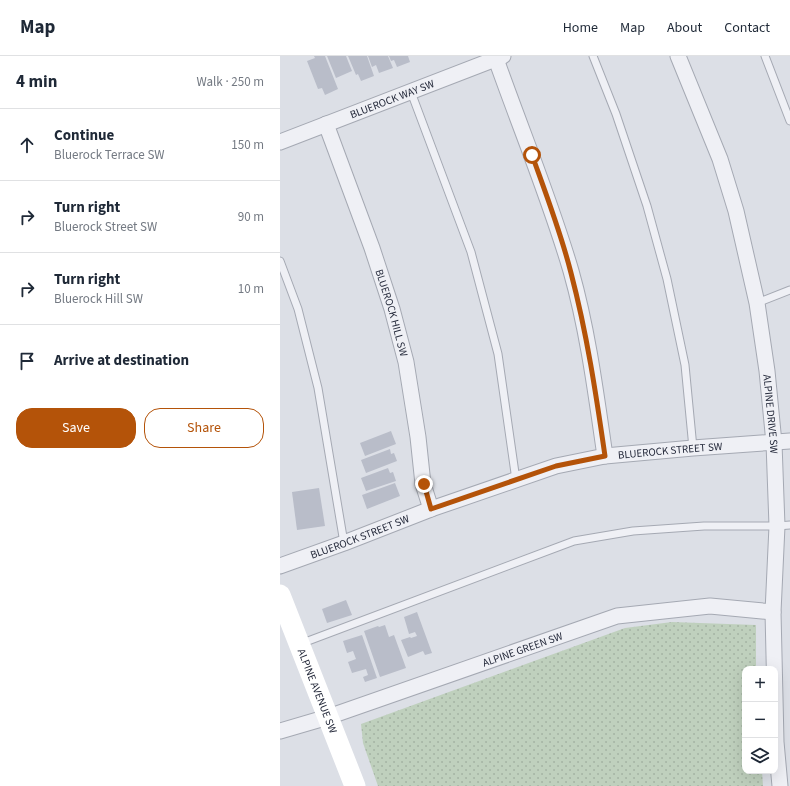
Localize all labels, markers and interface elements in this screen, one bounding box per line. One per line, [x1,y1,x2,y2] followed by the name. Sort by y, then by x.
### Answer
[20,14,55,41] text: Map
[563,18,598,38] text: Home
[620,18,645,38] text: Map
[667,18,702,38] text: About
[724,18,770,38] text: Contact
[16,70,57,94] text: 4 min
[196,73,264,91] text: Walk · 250 m
[348,76,437,122] street label: BLUEROCK WAY SW
[54,125,114,146] text: Continue
[16,134,38,156] icon: ahead
[231,136,264,154] text: 150 m
[54,146,165,164] text: Bluerock Terrace SW
[523,146,541,164] route start
[54,197,120,218] text: Turn right
[16,206,38,228] icon: right
[238,208,264,226] text: 90 m
[54,218,157,236] text: Bluerock Street SW
[371,267,411,359] street label: BLUEROCK HILL SW
[54,269,120,290] text: Turn right
[16,278,38,300] icon: right
[238,280,264,298] text: 10 m
[54,290,143,308] text: Bluerock Hill SW
[16,350,38,372] icon: arrive
[54,350,189,371] text: Arrive at destination
[759,374,781,454] street label: ALPINE DRIVE SW
[16,408,136,448] button: Save
[144,408,264,448] button: Share
[617,439,723,463] street label: BLUEROCK STREET SW
[415,475,433,493] route end
[308,511,412,563] street label: BLUEROCK STREET SW
[480,628,565,670] street label: ALPINE GREEN SW
[294,647,341,736] street label: ALPINE AVENUE SW
[742,666,778,774] map controls
[742,666,778,702] button: +
[742,702,778,738] button: −
[742,738,778,774] button: layers

